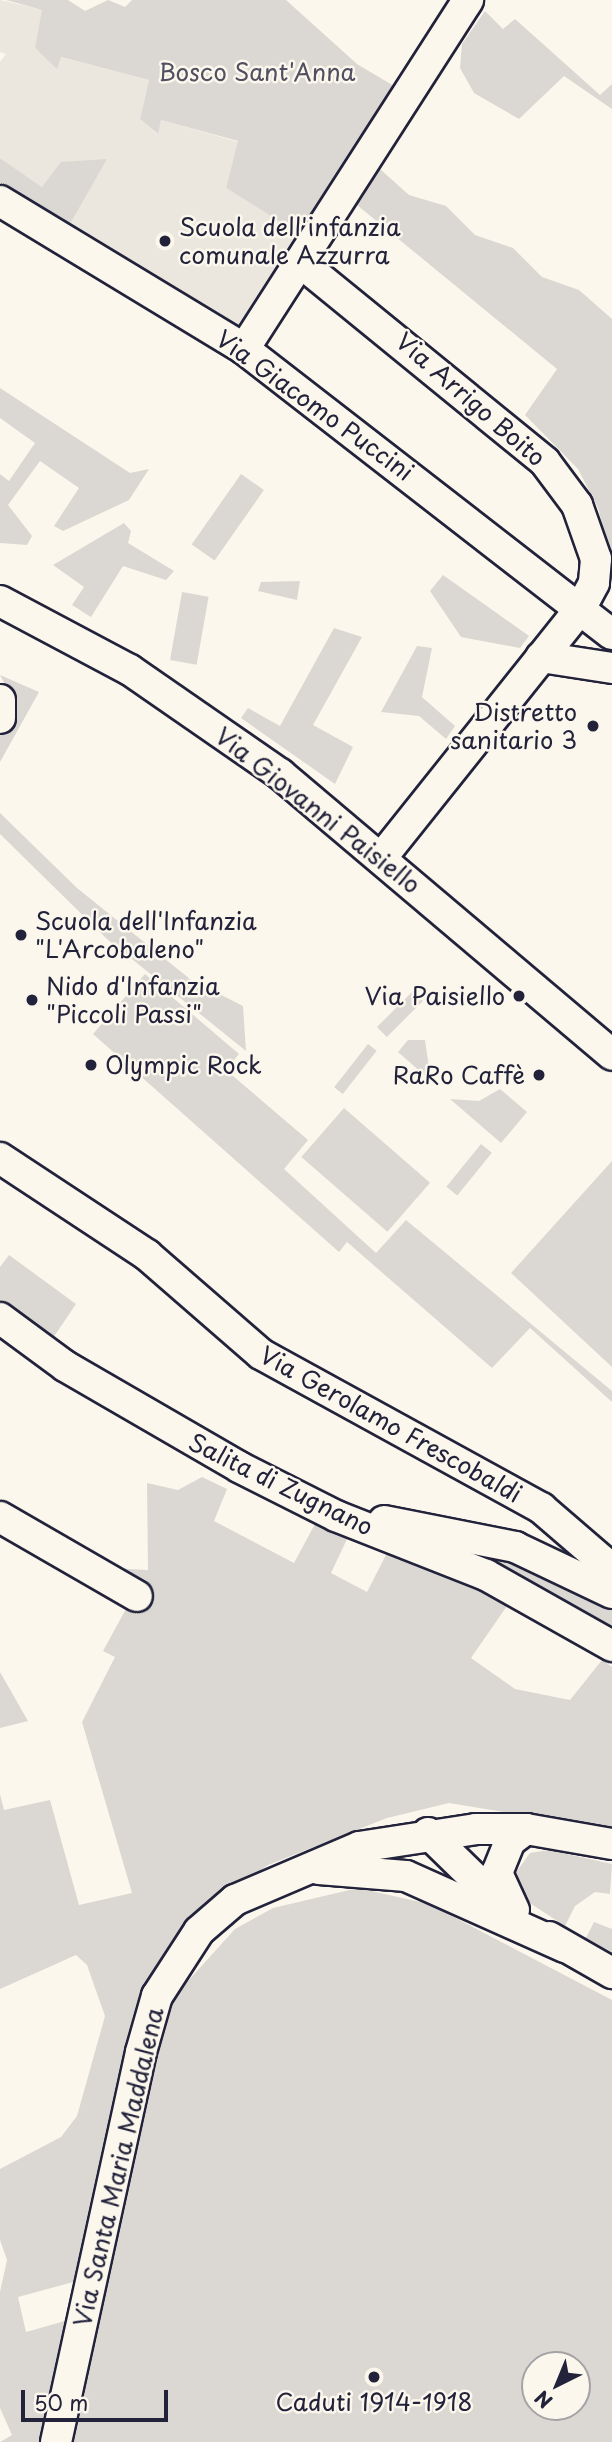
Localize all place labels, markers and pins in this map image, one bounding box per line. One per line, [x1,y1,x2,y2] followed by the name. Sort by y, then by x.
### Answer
[179,213,403,269] place label: Scuola dell'infanzia comunale Azzurra
[157,233,173,249] marker: Scuola dell'infanzia comunale Azzurra
[450,698,577,754] place label: Distretto sanitario 3
[583,716,603,736] marker: Distretto sanitario 3
[35,907,259,963] place label: Scuola dell'Infanzia "L'Arcobaleno"
[13,927,29,943] marker: Scuola dell'Infanzia "L'Arcobaleno"
[46,972,220,1028] place label: Nido d'Infanzia "Piccoli Passi"
[365,982,505,1010] place label: Via Paisiello
[511,988,527,1004] marker: Via Paisiello
[24,992,40,1008] marker: Nido d'Infanzia "Piccoli Passi"
[105,1051,262,1079] place label: Olympic Rock
[83,1057,99,1073] marker: Olympic Rock
[393,1061,525,1089] place label: RaRo Caffè
[531,1067,547,1083] marker: RaRo Caffè
[366,2369,382,2385] marker: Caduti 1914-1918
[276,2388,472,2416] place label: Caduti 1914-1918

